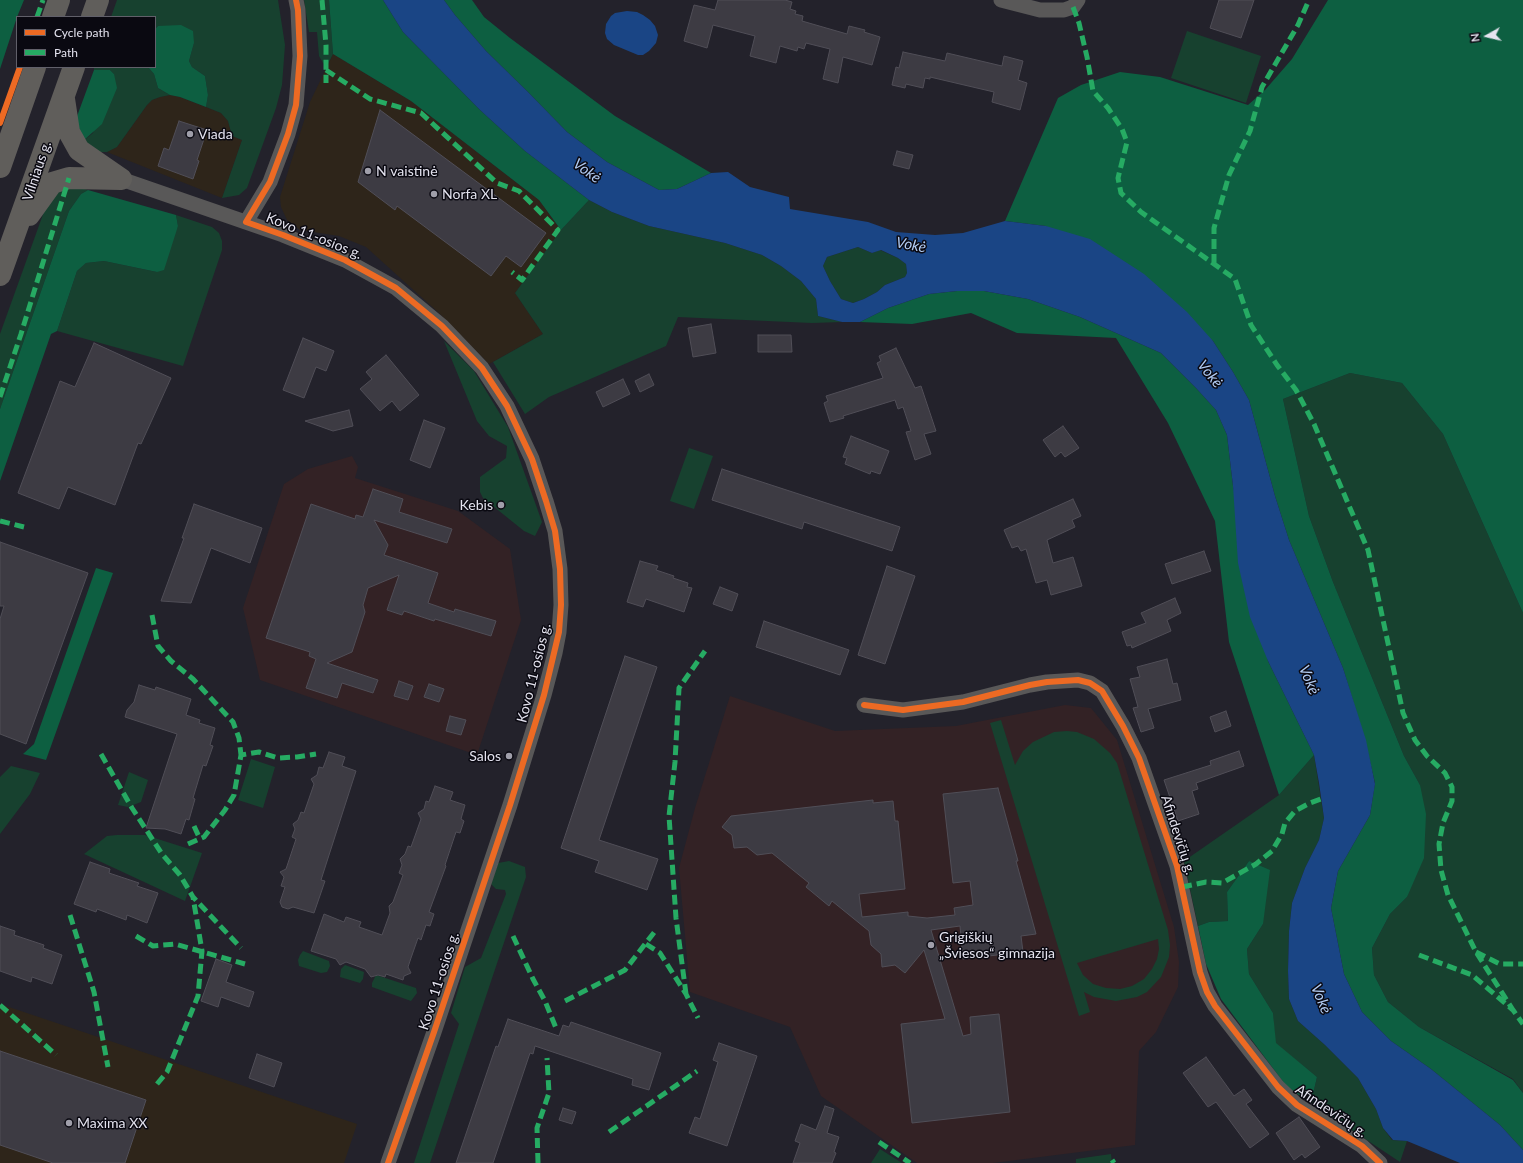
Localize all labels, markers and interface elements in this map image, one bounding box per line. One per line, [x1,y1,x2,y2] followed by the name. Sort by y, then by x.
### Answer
[16,16,156,68] legend
[1467,16,1507,56] north arrow
[54,25,109,40] text: Cycle path
[1468,33,1482,43] text: N
[54,45,78,60] text: Path
[198,126,233,142] place label: Viada
[185,129,195,139] marker: Viada
[19,139,55,203] street label: Vilniaus g.
[570,155,604,187] water label: Vokė
[376,163,438,179] place label: N vaistinė
[363,166,373,176] marker: N vaistinė
[442,186,497,202] place label: Norfa XL
[429,189,439,199] marker: Norfa XL
[264,209,364,263] street label: Kovo 11-osios g.
[895,234,927,256] water label: Vokė
[1194,357,1226,391] water label: Vokė
[460,497,493,513] place label: Kebis
[496,500,506,510] marker: Kebis
[514,621,554,725] street label: Kovo 11-osios g.
[1295,663,1323,697] water label: Vokė
[469,748,501,764] place label: Salos
[504,751,514,761] marker: Salos
[1157,793,1199,877] street label: Afindevičių g.
[939,929,1055,962] place label: Grigiškių „Šviesos“ gimnazija
[415,930,463,1032] street label: Kovo 11-osios g.
[926,940,936,950] marker: Grigiškių „Šviesos“ gimnazija
[1307,982,1335,1016] water label: Vokė
[1292,1081,1370,1141] street label: Afindevičių g.
[77,1115,147,1131] place label: Maxima XX
[64,1118,74,1128] marker: Maxima XX

